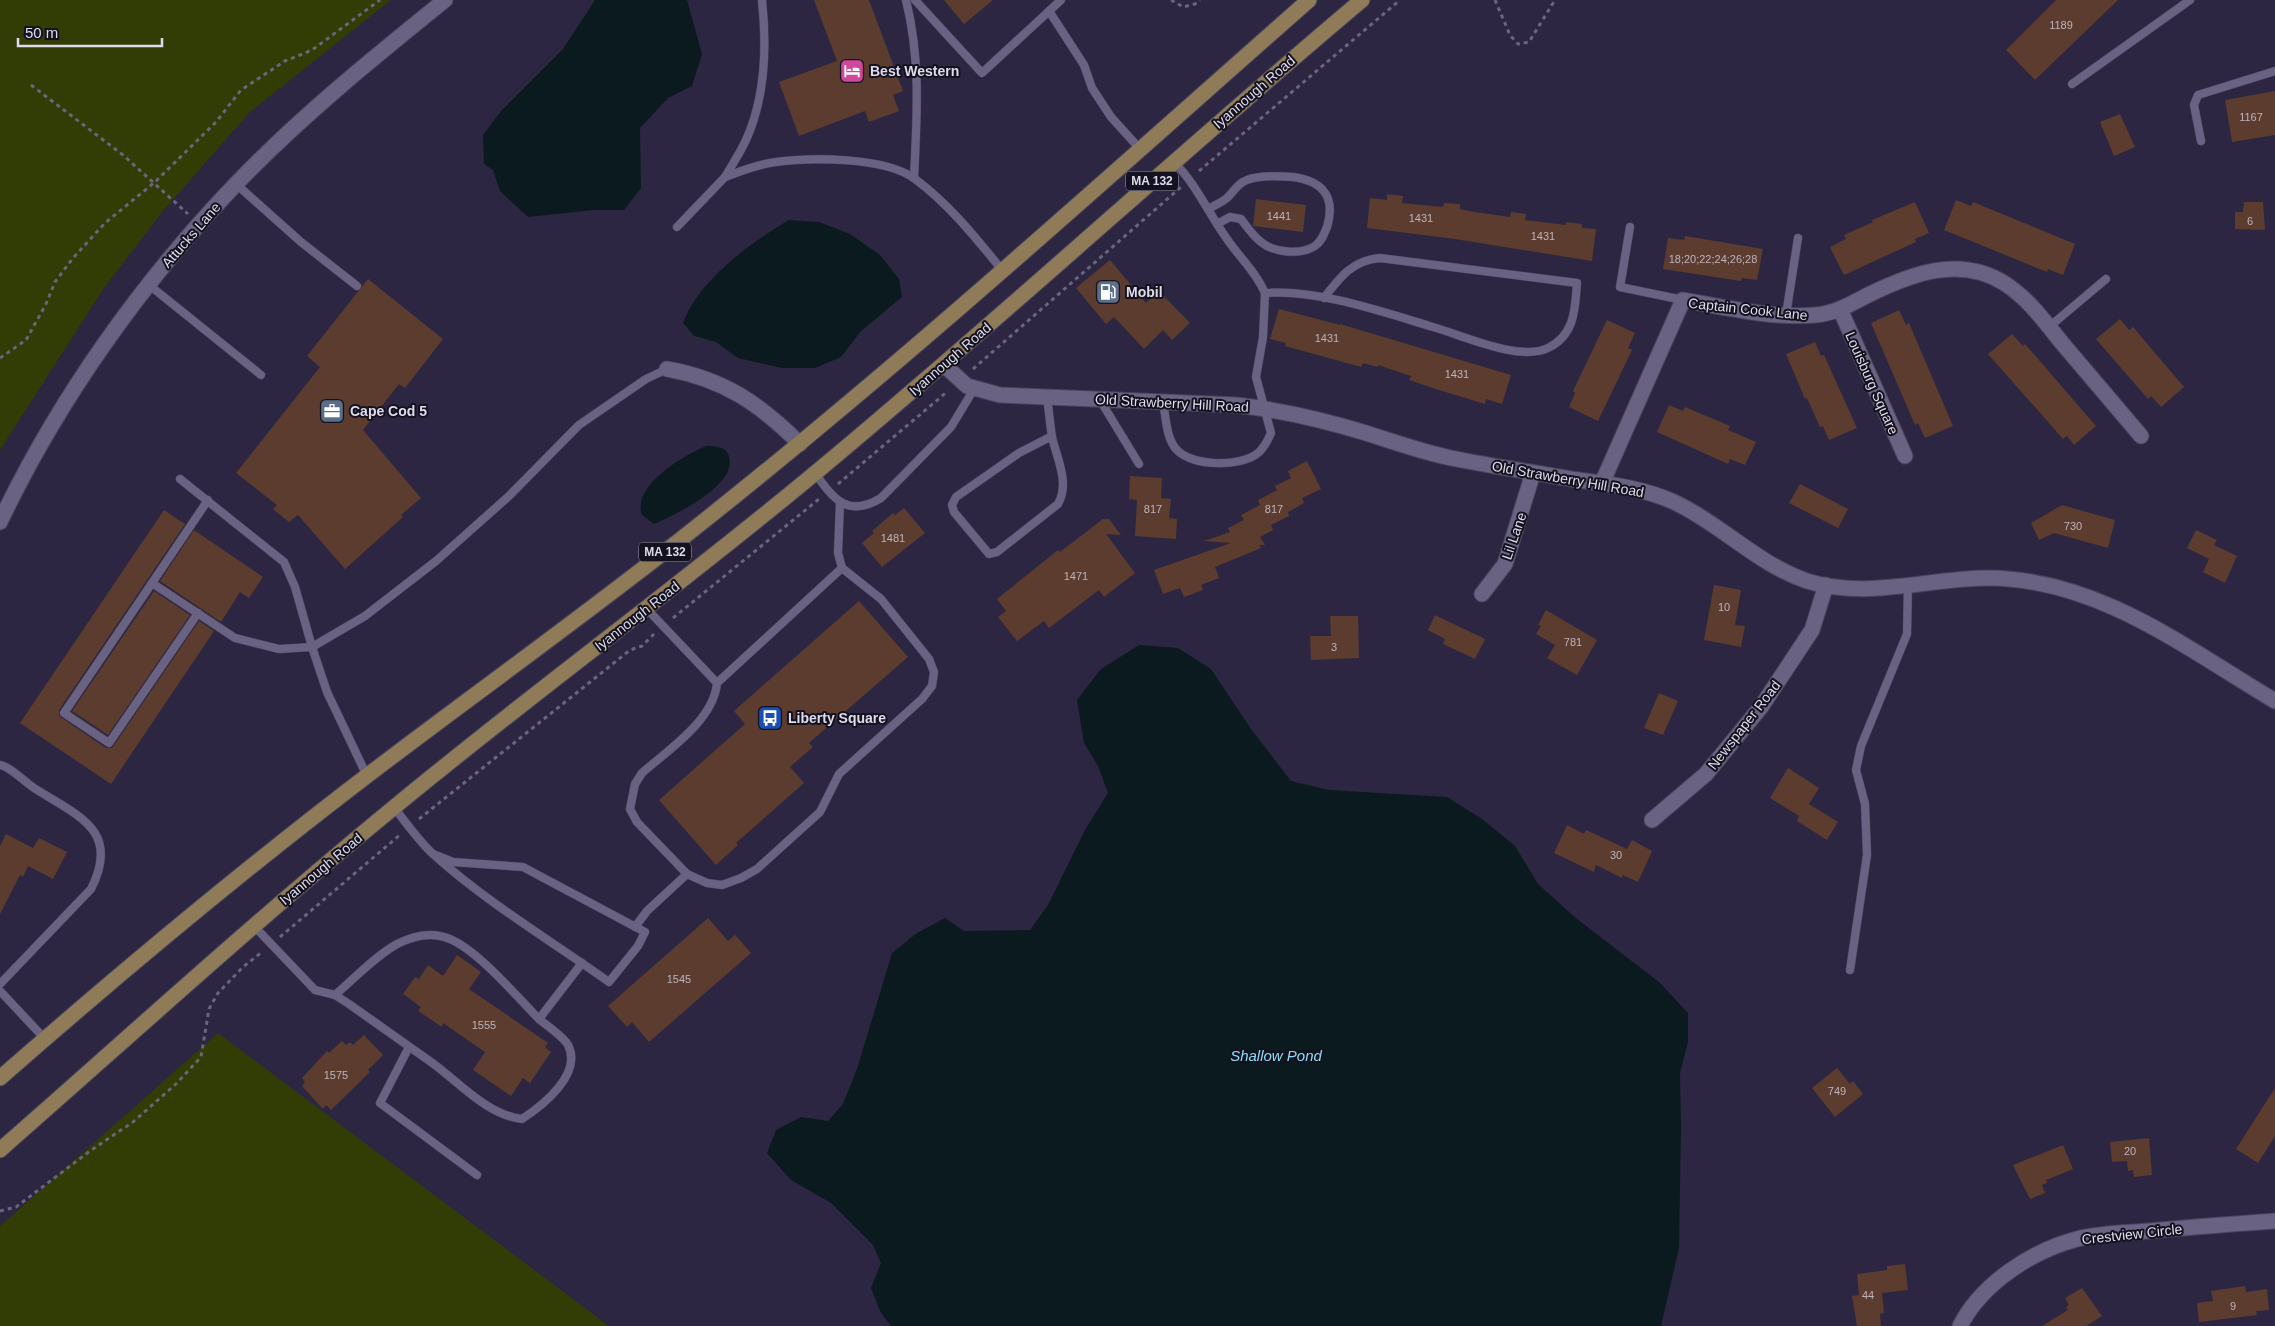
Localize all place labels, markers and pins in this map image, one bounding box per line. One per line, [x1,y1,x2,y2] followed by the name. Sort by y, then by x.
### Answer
[839,58,865,84] hotel icon: Best Western
[870,63,959,79] place label: Best Western
[1095,279,1121,305] fuel station icon: Mobil
[1126,284,1163,300] place label: Mobil
[319,398,345,424] office icon: Cape Cod 5
[350,403,427,419] place label: Cape Cod 5
[757,705,783,731] bus stop icon: Liberty Square
[788,710,886,726] place label: Liberty Square

